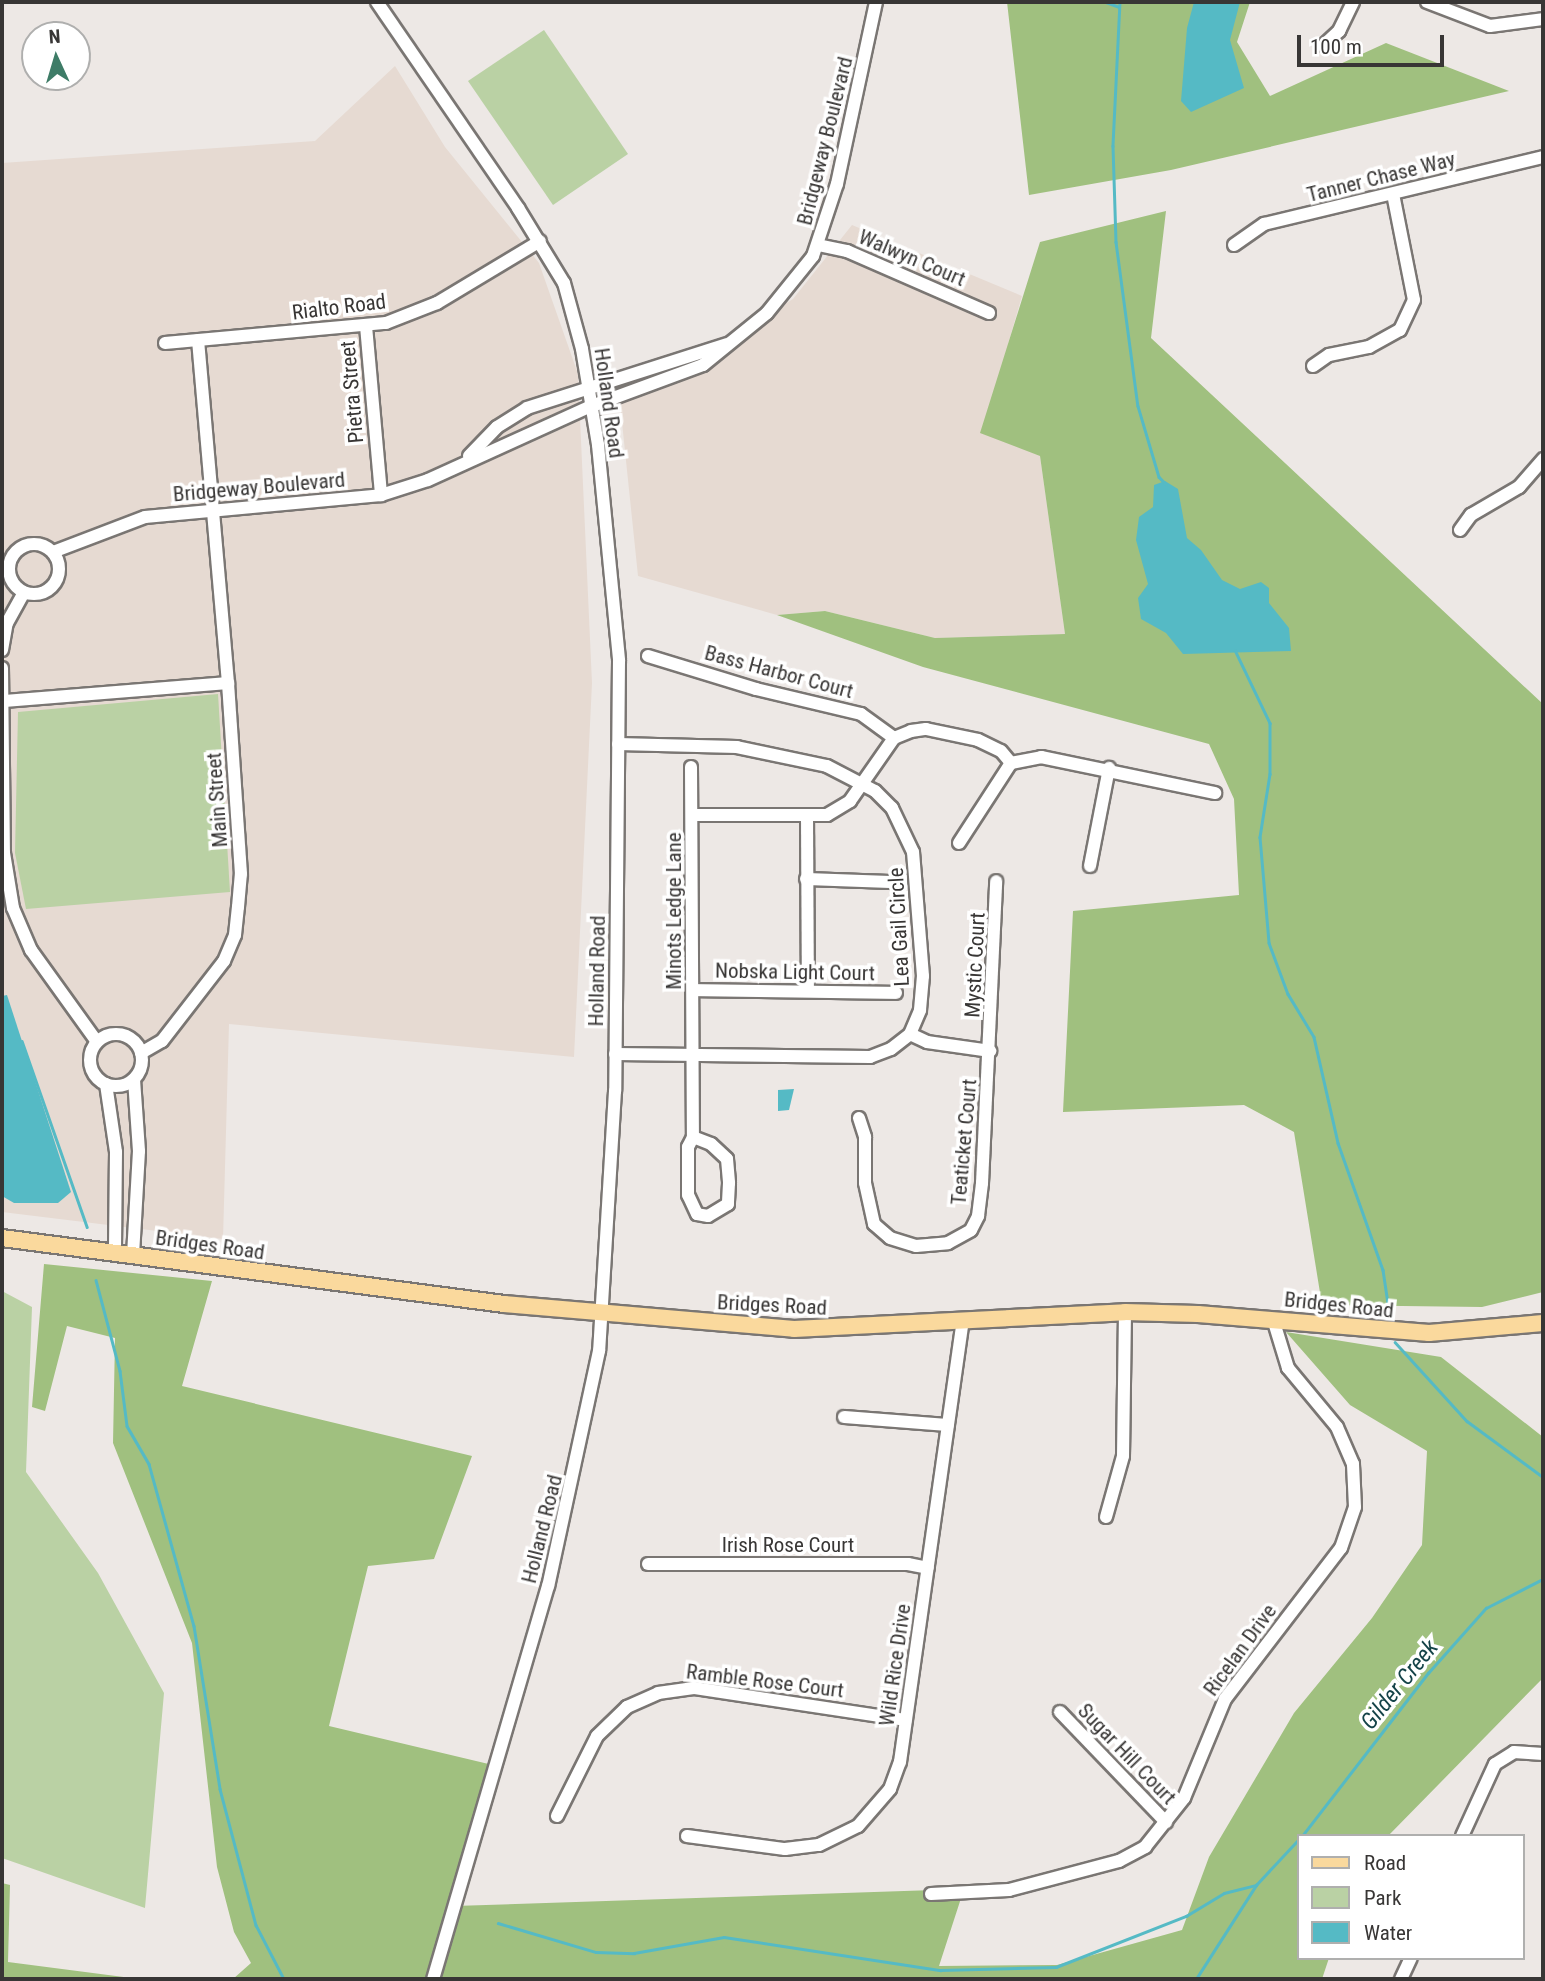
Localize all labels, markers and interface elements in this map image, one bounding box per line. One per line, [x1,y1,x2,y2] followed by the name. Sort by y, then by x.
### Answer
[21,21,91,91] north arrow
[1300,21,1447,65] scale bar
[48,25,61,48] text: N
[1310,35,1362,59] text: 100 m
[792,54,858,228] street label: Bridgeway Boulevard
[1304,146,1458,208] street label: Tanner Chase Way
[855,224,969,292] street label: Walwyn Court
[291,289,387,325] street label: Rialto Road
[335,340,369,444] street label: Pietra Street
[589,346,629,460] street label: Holland Road
[172,467,346,507] street label: Bridgeway Boulevard
[702,640,856,704] street label: Bass Harbor Court
[201,752,233,848] street label: Main Street
[661,832,687,990] street label: Minots Ledge Lane
[883,867,915,987] street label: Lea Gail Circle
[960,912,990,1018] street label: Mystic Court
[583,915,611,1027] street label: Holland Road
[715,958,875,986] street label: Nobska Light Court
[946,1078,982,1206] street label: Teaticket Court
[154,1225,266,1265] street label: Bridges Road
[1283,1287,1395,1323] street label: Bridges Road
[716,1290,828,1320] street label: Bridges Road
[516,1472,568,1586] street label: Holland Road
[722,1532,854,1558] street label: Irish Rose Court
[1198,1599,1282,1701] street label: Ricelan Drive
[874,1602,916,1728] street label: Wild Rice Drive
[1356,1635,1444,1735] water label: Gilder Creek
[685,1659,845,1703] street label: Ramble Rose Court
[1073,1698,1181,1810] street label: Sugar Hill Court
[1296,1834,1524,1960] legend
[1364,1851,1406,1875] text: Road
[1364,1886,1401,1910] text: Park
[1364,1921,1412,1945] text: Water

